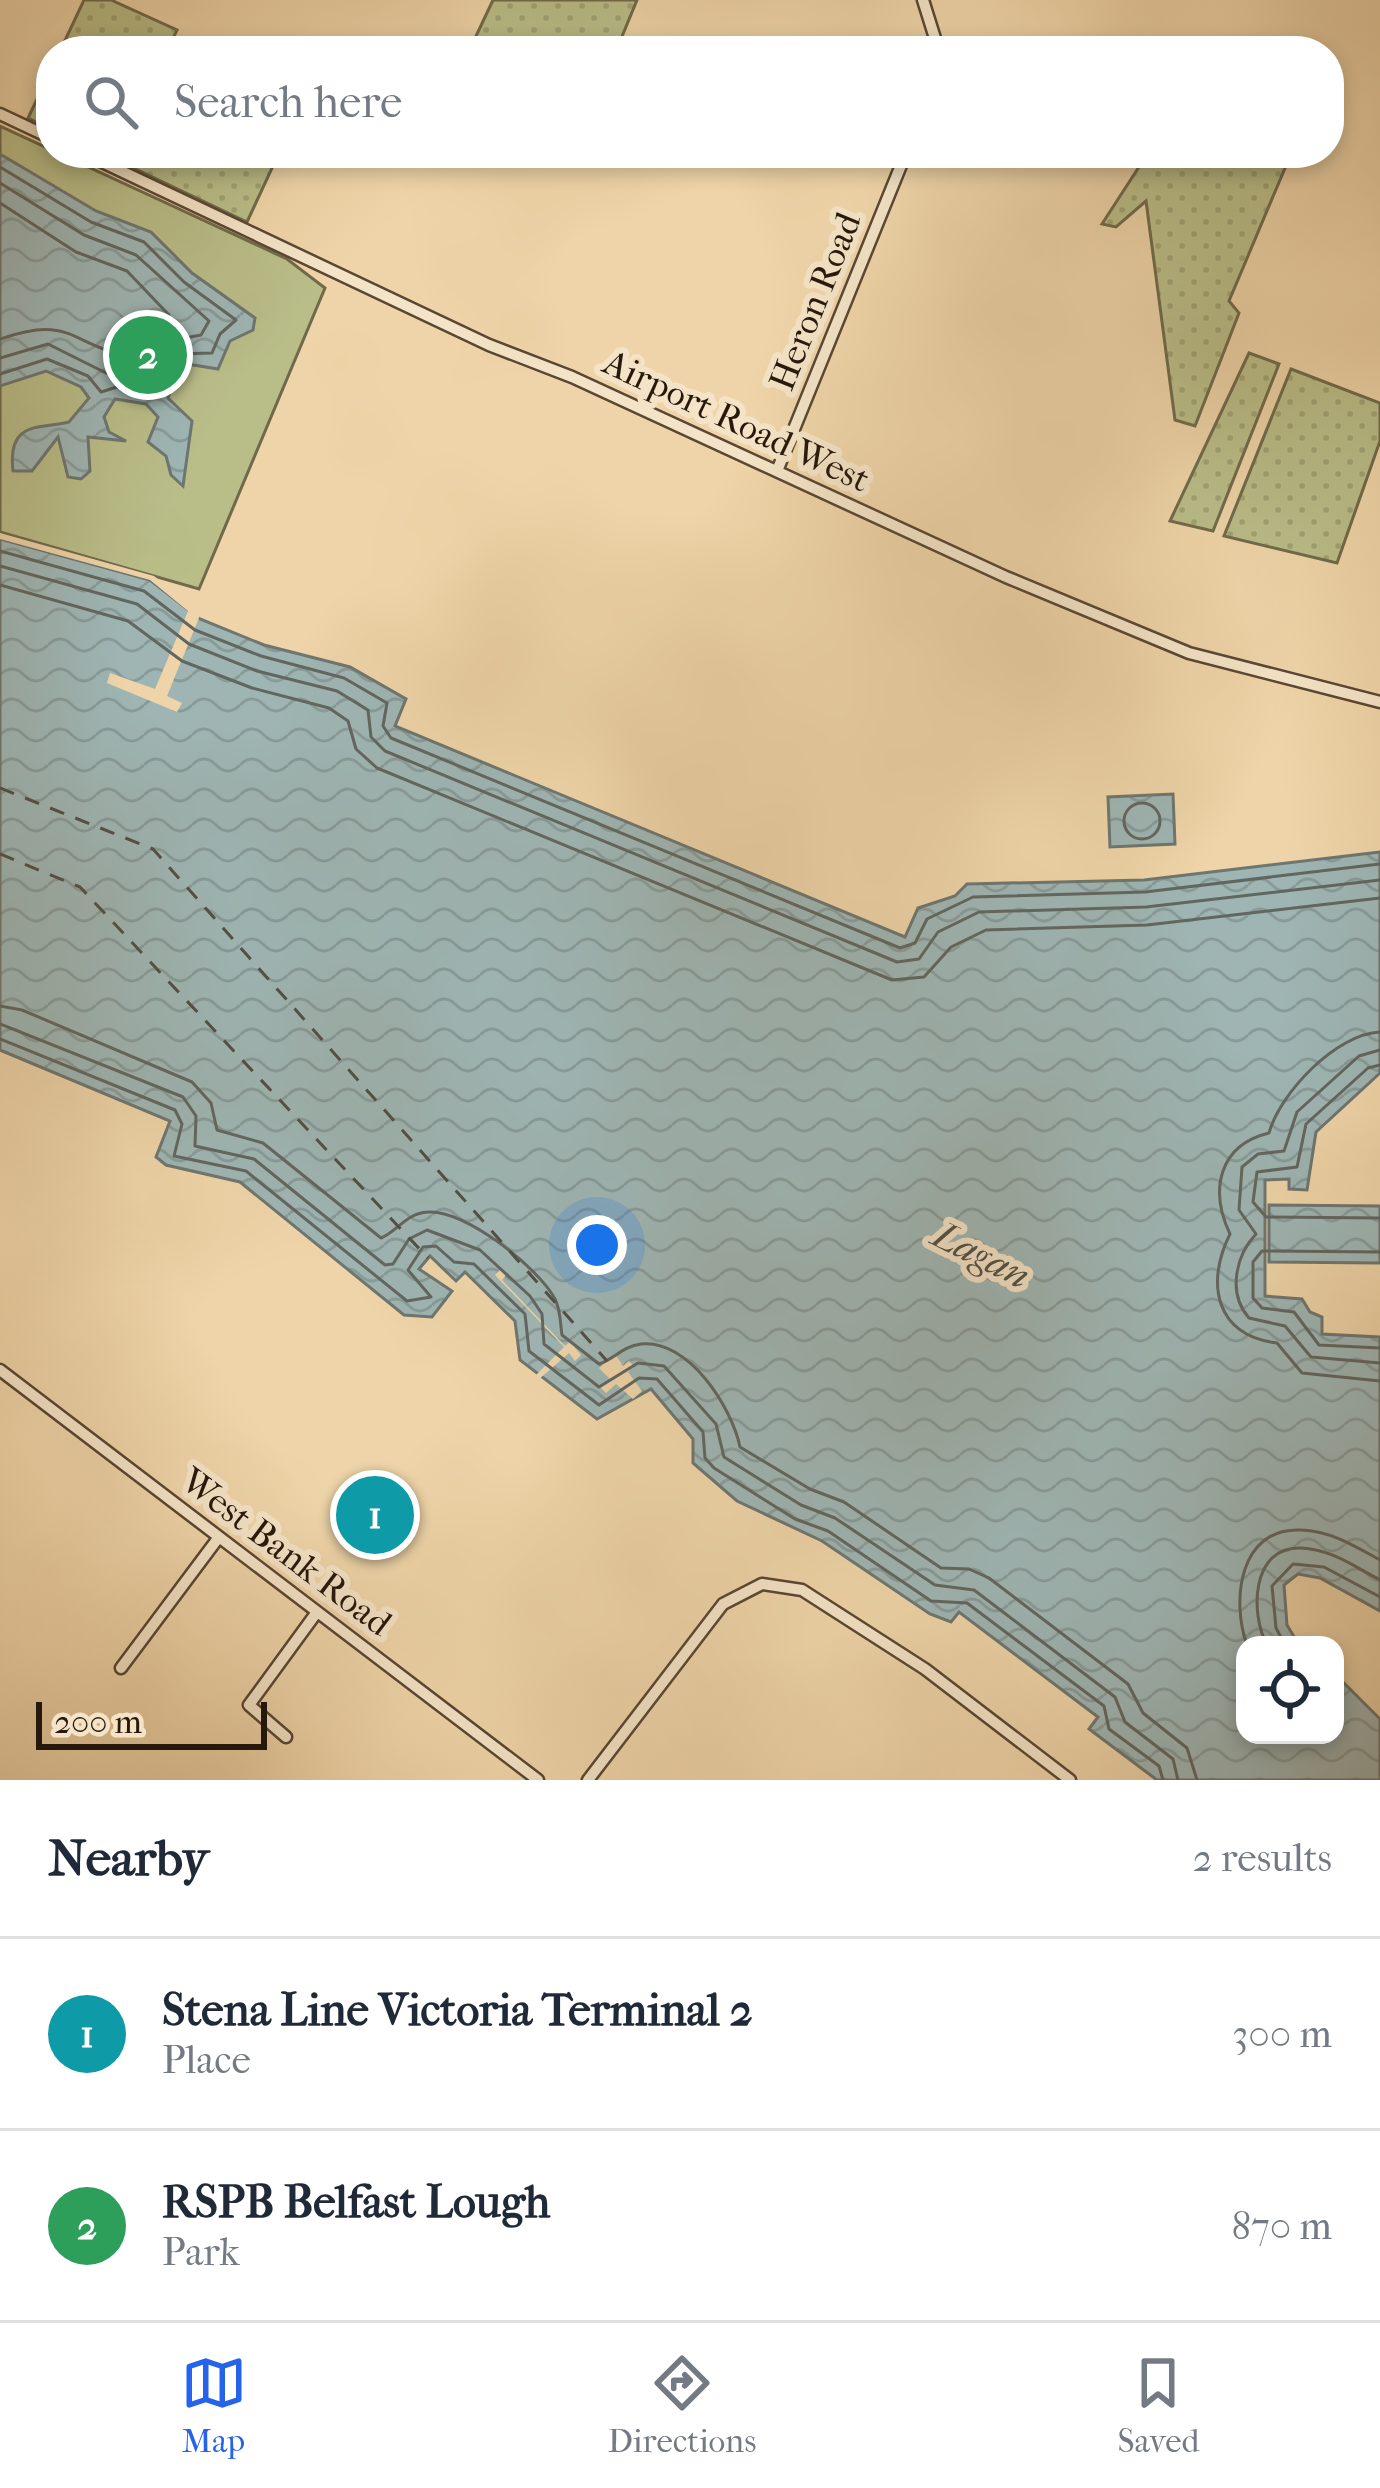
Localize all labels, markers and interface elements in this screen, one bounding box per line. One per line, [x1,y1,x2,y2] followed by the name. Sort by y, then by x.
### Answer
[36,36,1344,168] search box
[78,69,144,135] icon: search
[174,76,402,129] text: Search here
[760,206,870,396] street label: Heron Road
[109,310,187,400] pin: 2
[595,340,876,501] street label: Airport Road West
[923,1210,1038,1299] water label: Lagan
[567,1215,627,1275] your location
[172,1459,400,1645] street label: West Bank Road
[336,1470,414,1560] pin: 1
[1236,1636,1344,1744] map controls
[1236,1636,1344,1744] button: locate
[36,1696,267,1749] scale bar
[54,1703,142,1742] text: 200 m
[48,1828,209,1888] text: Nearby
[1193,1835,1332,1881] text: 2 results
[162,1984,753,2037] text: Stena Line Victoria Terminal 2
[80,2011,94,2057] text: 1
[1232,2011,1332,2057] text: 300 m
[162,2037,251,2083] text: Place
[162,2176,550,2229] text: RSPB Belfast Lough
[77,2203,97,2249] text: 2
[1231,2203,1332,2249] text: 870 m
[162,2229,240,2275] text: Park
[181,2350,247,2461] tab: Map
[608,2350,756,2461] tab: Directions
[1118,2350,1199,2461] tab: Saved

